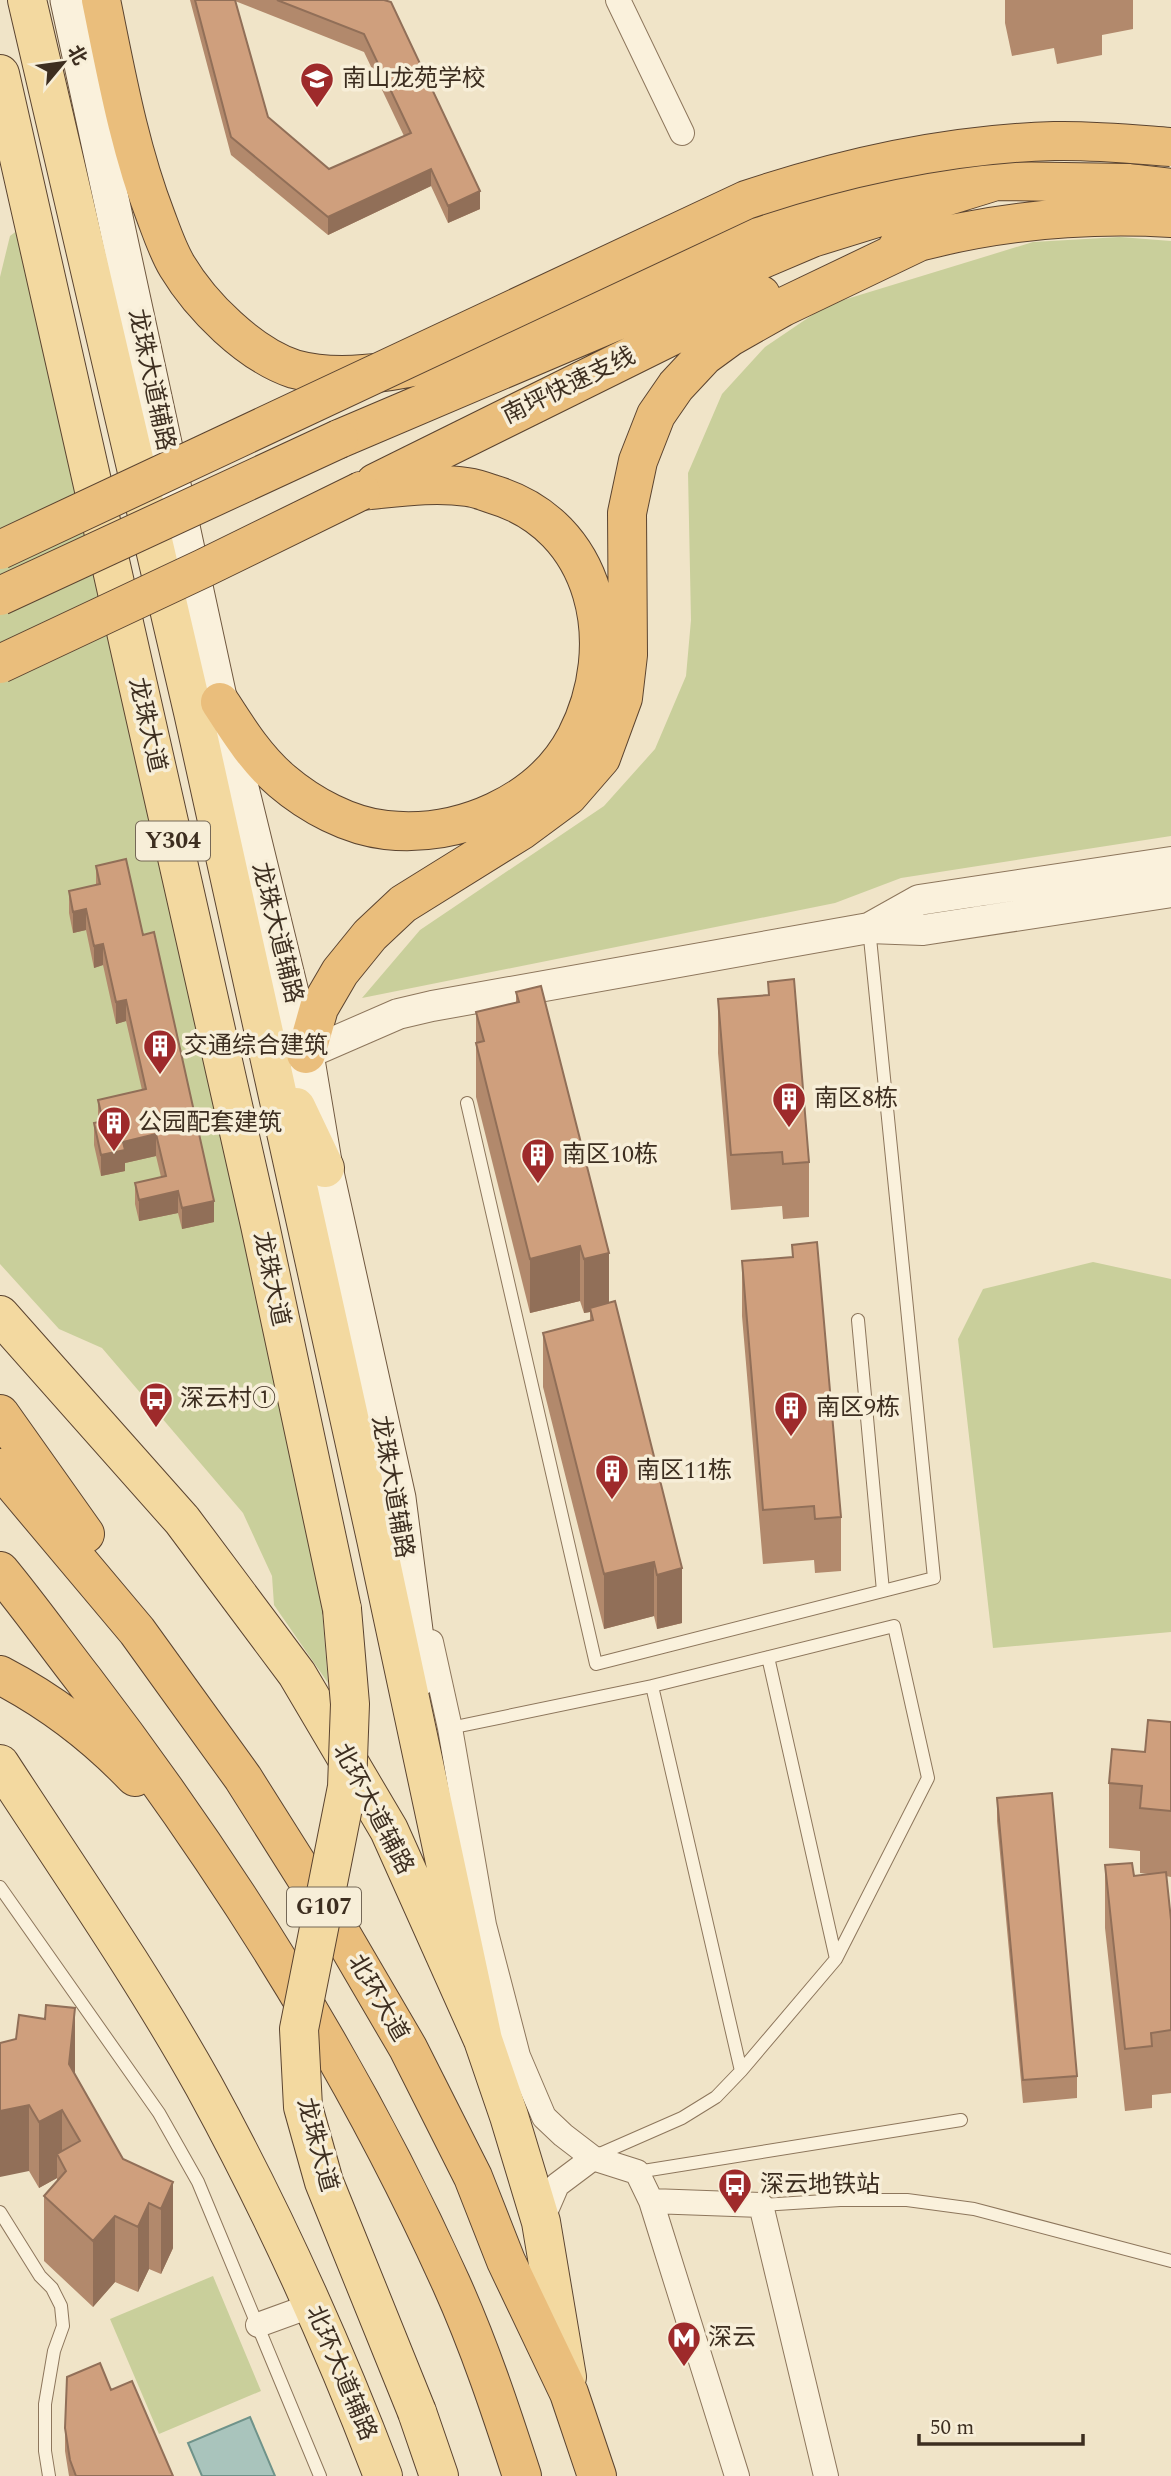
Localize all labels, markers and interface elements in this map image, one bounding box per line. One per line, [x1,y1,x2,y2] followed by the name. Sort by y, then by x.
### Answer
[28,28,98,98] north arrow
[59,40,94,71] text: 北
[298,60,336,109] school or university icon: 南山龙苑学校
[342,61,486,97] place label: 南山龙苑学校
[118,306,184,454] street label: 龙珠大道辅路
[496,338,642,434] street label: 南坪快速支线
[119,674,175,776] street label: 龙珠大道
[136,821,210,860] road number: Y304
[242,859,312,1007] street label: 龙珠大道辅路
[141,1027,179,1076] building icon: 交通综合建筑
[184,1028,328,1064] place label: 交通综合建筑
[770,1080,808,1129] building icon: 南区8栋
[814,1081,898,1117] place label: 南区8栋
[95,1104,133,1153] building icon: 公园配套建筑
[138,1105,282,1141] place label: 公园配套建筑
[519,1136,557,1185] building icon: 南区10栋
[562,1137,658,1173] place label: 南区10栋
[243,1228,299,1330] street label: 龙珠大道
[137,1380,175,1429] bus stop icon: 深云村①
[180,1381,276,1417] place label: 深云村①
[772,1389,810,1438] building icon: 南区9栋
[816,1390,900,1426] place label: 南区9栋
[362,1413,422,1561] street label: 龙珠大道辅路
[593,1452,631,1501] building icon: 南区11栋
[636,1453,732,1489] place label: 南区11栋
[323,1737,423,1881] street label: 北环大道辅路
[287,1888,361,1926] road number: G107
[338,1947,418,2049] street label: 北环大道
[287,2094,347,2196] street label: 龙珠大道
[716,2166,754,2215] bus stop icon: 深云地铁站
[760,2167,880,2203] place label: 深云地铁站
[296,2300,386,2446] street label: 北环大道辅路
[665,2319,703,2368] metro station icon: 深云
[708,2320,756,2356] place label: 深云
[919,2402,1084,2446] scale bar
[930,2412,974,2444] text: 50 m

